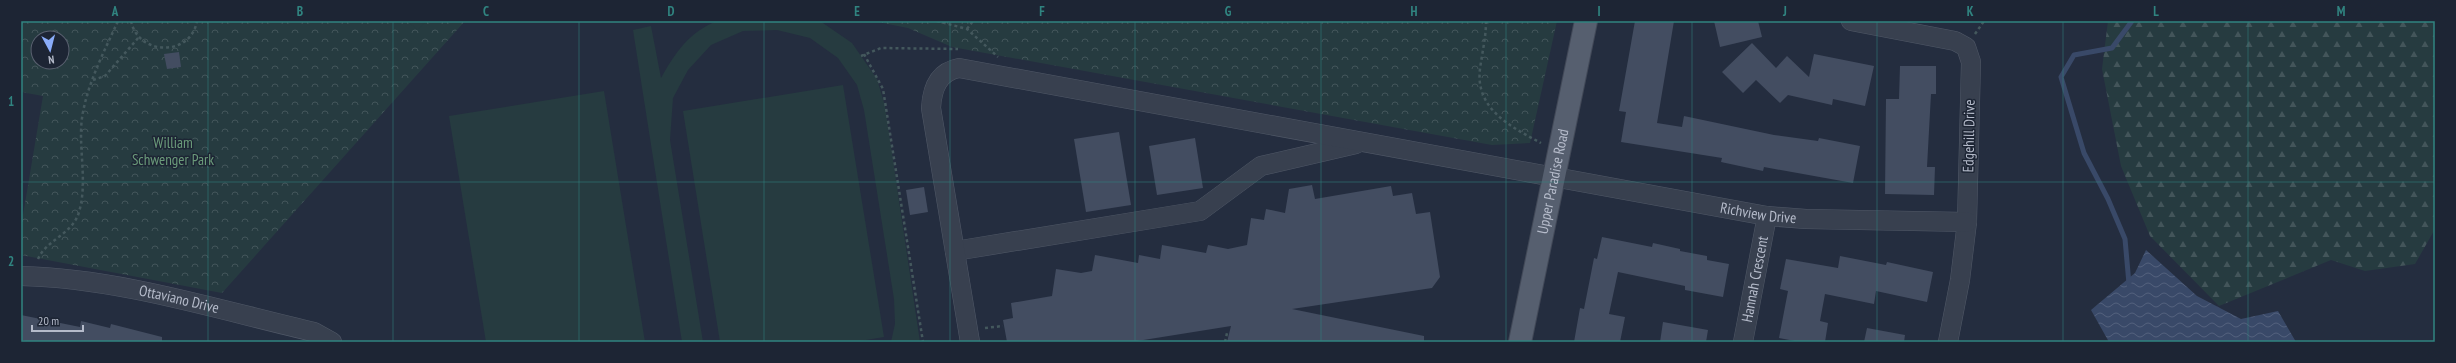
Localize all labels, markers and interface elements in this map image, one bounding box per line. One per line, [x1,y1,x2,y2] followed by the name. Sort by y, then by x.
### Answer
[111,3,119,20] text: A
[297,3,303,20] text: B
[483,3,489,20] text: C
[668,3,675,20] text: D
[854,3,860,20] text: E
[1039,3,1045,20] text: F
[1225,3,1232,20] text: G
[1411,3,1418,20] text: H
[1597,3,1601,20] text: I
[1782,3,1787,20] text: J
[1967,3,1974,20] text: K
[2153,3,2159,20] text: L
[2337,3,2346,20] text: M
[30,30,70,70] north arrow
[47,53,55,67] text: N
[8,93,14,110] text: 1
[1958,99,1979,173] street label: Edgehill Drive
[1532,127,1573,235] street label: Upper Paradise Road
[132,133,214,169] park label: William Schwenger Park
[1719,198,1797,227] street label: Richview Drive
[1737,234,1772,324] street label: Hannah Crescent
[8,253,14,270] text: 2
[138,281,221,317] street label: Ottaviano Drive
[32,307,83,333] scale bar
[38,313,59,328] text: 20 m

